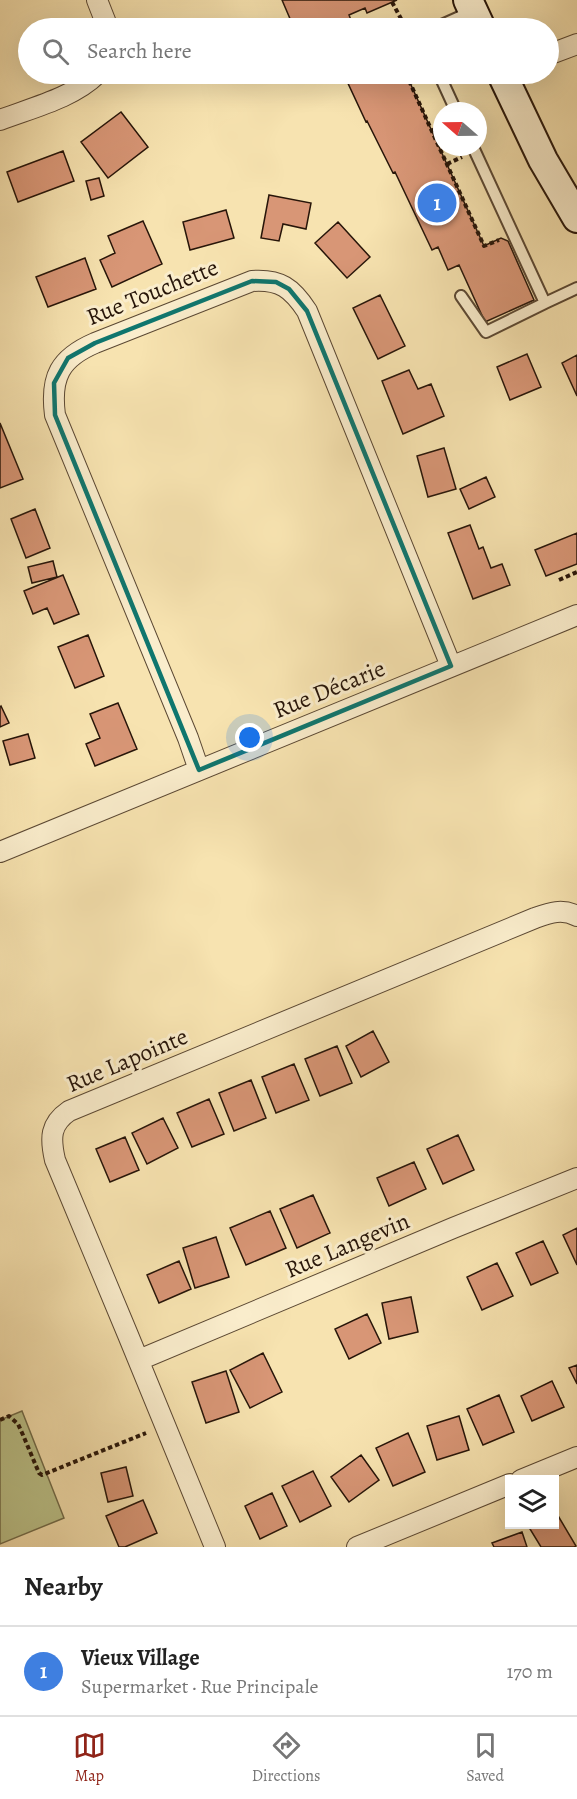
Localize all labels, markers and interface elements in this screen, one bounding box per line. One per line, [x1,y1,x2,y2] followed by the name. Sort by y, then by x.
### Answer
[18,18,559,84] search box
[39,35,72,68] icon: search
[87,36,192,66] text: Search here
[433,102,487,156] north arrow
[418,180,456,226] pin: 1
[81,251,223,333] street label: Rue Touchette
[268,652,390,726] street label: Rue Décarie
[235,723,264,752] your location
[61,1020,193,1100] street label: Rue Lapointe
[280,1204,414,1286] street label: Rue Langevin
[505,1475,559,1529] map controls
[505,1475,559,1529] button: layers
[24,1569,103,1604] text: Nearby
[81,1643,200,1673] text: Vieux Village
[40,1658,47,1685] text: 1
[507,1658,553,1685] text: 170 m
[81,1673,318,1700] text: Supermarket · Rue Principale
[73,1729,106,1787] tab: Map
[252,1729,320,1787] tab: Directions
[466,1729,504,1787] tab: Saved

